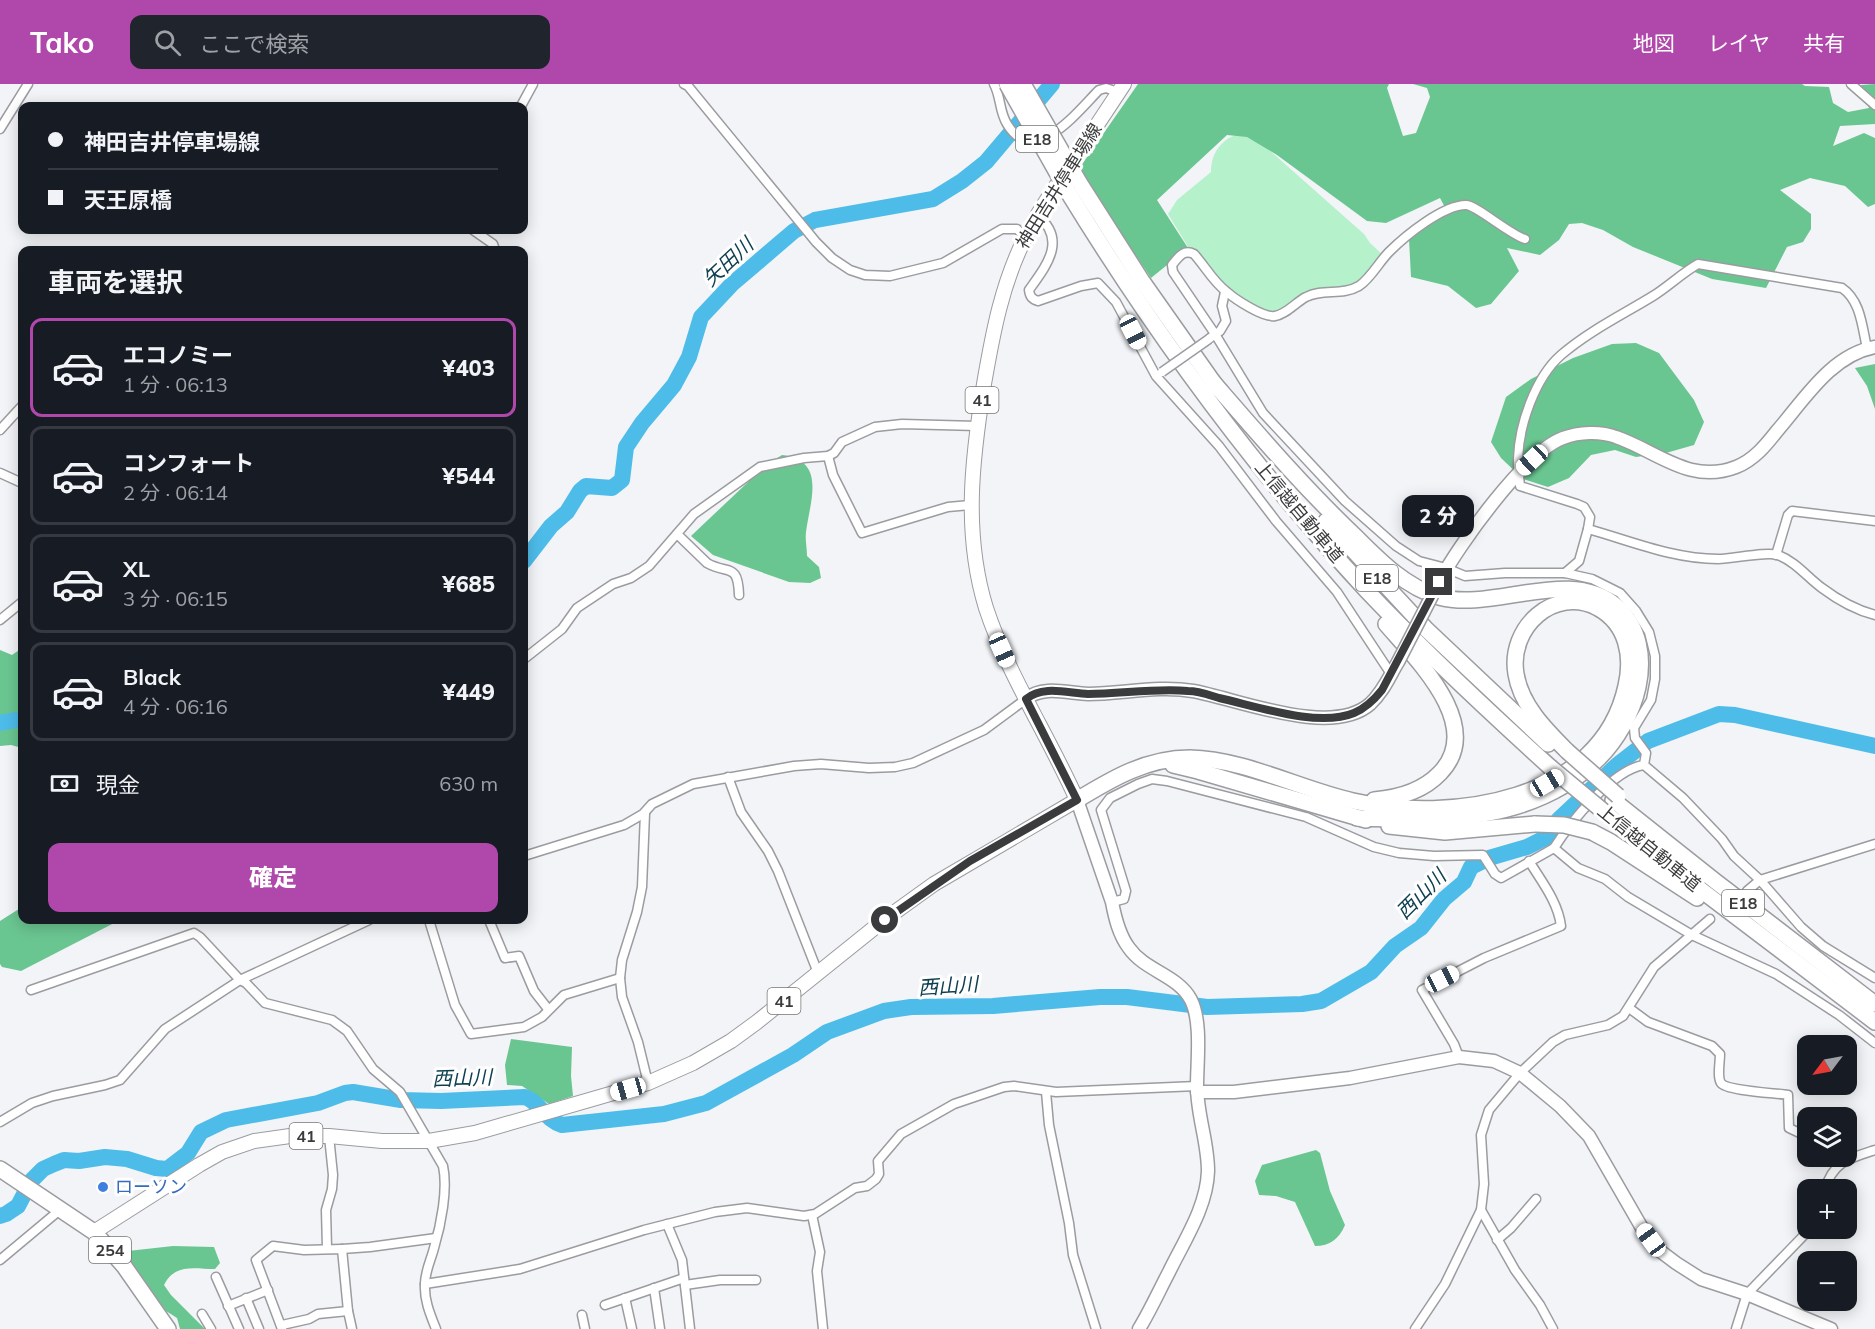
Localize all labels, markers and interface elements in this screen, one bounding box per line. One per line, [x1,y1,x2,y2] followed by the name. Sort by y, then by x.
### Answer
[130,15,550,69] search box
[30,25,94,60] text: Tako
[151,26,184,59] icon: search
[199,30,309,58] text: ここで検索
[1633,30,1675,56] text: 地図
[1708,30,1770,56] text: レイヤ
[1803,30,1845,56] text: 共有
[1011,119,1106,253] street label: 神田吉井停車場線
[1016,126,1058,152] road number: E18
[84,128,260,156] text: 神田吉井停車場線
[84,186,172,214] text: 天王原橋
[697,231,760,291] water label: 矢田川
[48,265,183,299] text: 車両を選択
[1117,312,1149,352] car
[51,341,105,395] icon: car
[123,341,233,369] text: エコノミー
[442,354,495,382] text: ¥403
[123,372,228,397] text: 1 分 · 06:13
[966,387,998,413] road number: 41
[1513,441,1551,479] car
[51,449,105,503] icon: car
[123,449,254,477] text: コンフォート
[1250,456,1349,567] street label: 上信越自動車道
[442,462,495,490] text: ¥544
[123,480,228,505] text: 2 分 · 06:14
[1403,495,1475,537] callout: 2 分
[1419,503,1457,528] text: 2 分
[123,555,150,583] text: XL
[51,557,105,611] icon: car
[1356,565,1398,591] road number: E18
[1425,568,1452,595] route end
[442,570,495,598] text: ¥685
[123,586,228,611] text: 3 分 · 06:15
[986,630,1018,670] car
[123,663,181,691] text: Black
[51,665,105,719] icon: car
[442,678,495,706] text: ¥449
[123,694,228,719] text: 4 分 · 06:16
[1527,766,1567,800] car
[48,767,81,800] icon: cash
[96,771,140,799] text: 現金
[439,771,498,796] text: 630 m
[1593,799,1706,896] street label: 上信越自動車道
[48,843,498,912] button: 確定
[1391,862,1452,924] water label: 西山川
[1722,890,1764,916] road number: E18
[871,906,898,933] route start
[1422,963,1462,995] car
[917,971,981,1000] water label: 西山川
[768,988,800,1014] road number: 41
[1797,1035,1857,1095] north arrow
[1797,1035,1857,1311] map controls
[432,1064,494,1091] water label: 西山川
[608,1075,648,1103] car
[1797,1107,1857,1167] button: layers
[290,1123,322,1149] road number: 41
[115,1175,187,1198] place label: ローソン
[1797,1179,1857,1239] button: +
[96,1180,110,1194] marker: ローソン
[1633,1220,1669,1260] car
[89,1237,131,1263] road number: 254
[1797,1251,1857,1311] button: −

